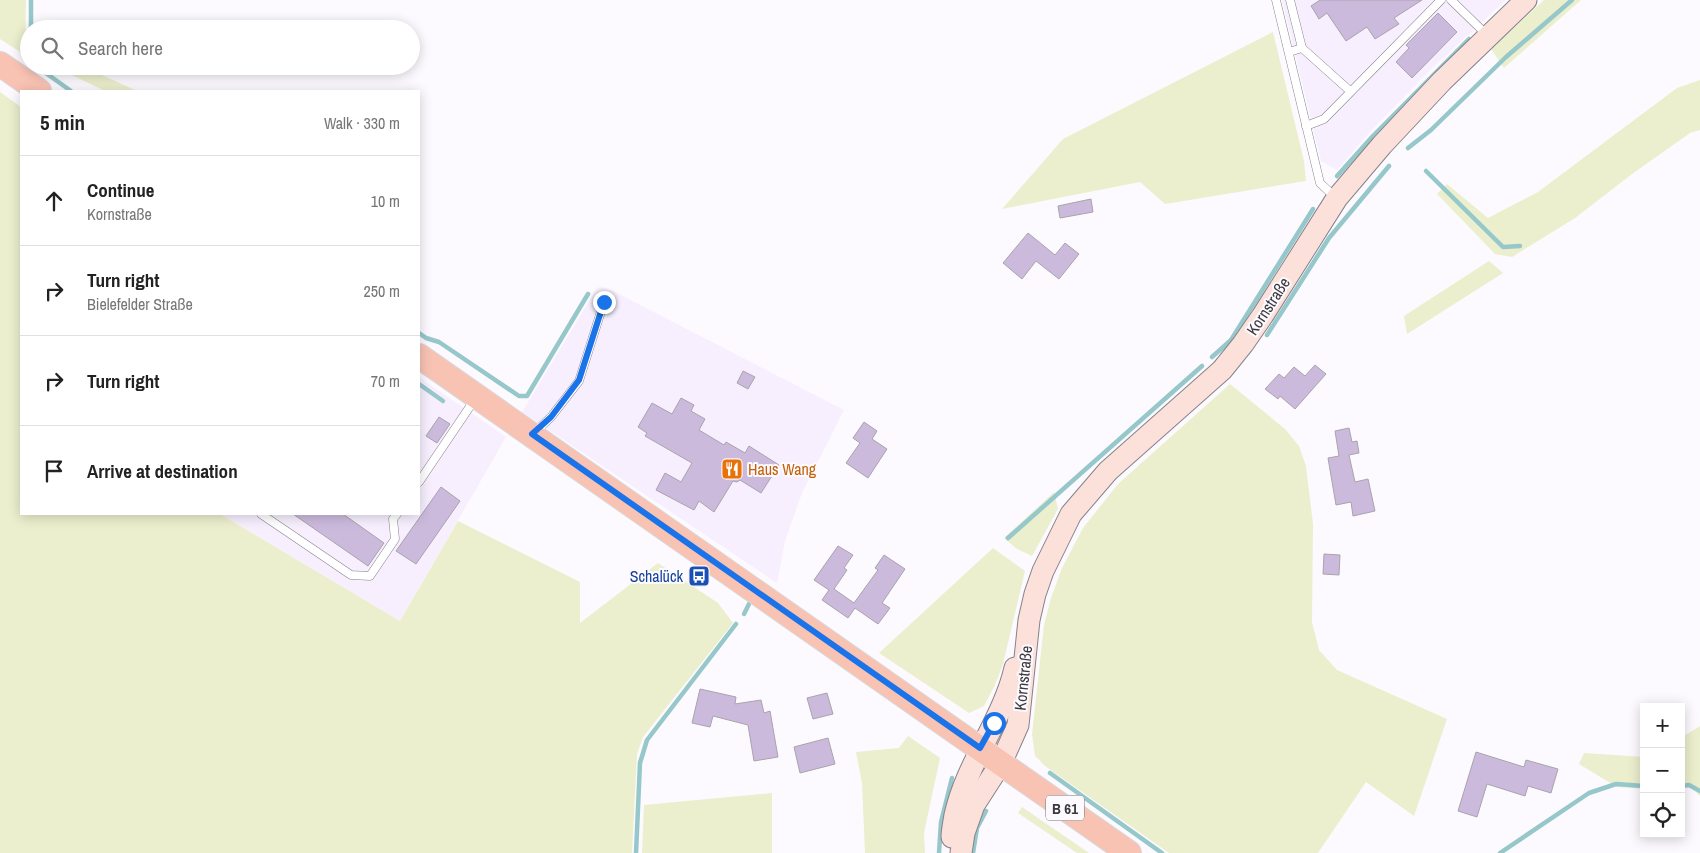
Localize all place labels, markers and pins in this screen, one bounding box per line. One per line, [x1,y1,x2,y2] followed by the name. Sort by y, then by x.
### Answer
[720,457,744,481] restaurant icon: Haus Wang
[748,458,817,480] place label: Haus Wang
[687,564,711,588] bus stop icon: Schalück
[630,565,683,587] place label: Schalück

